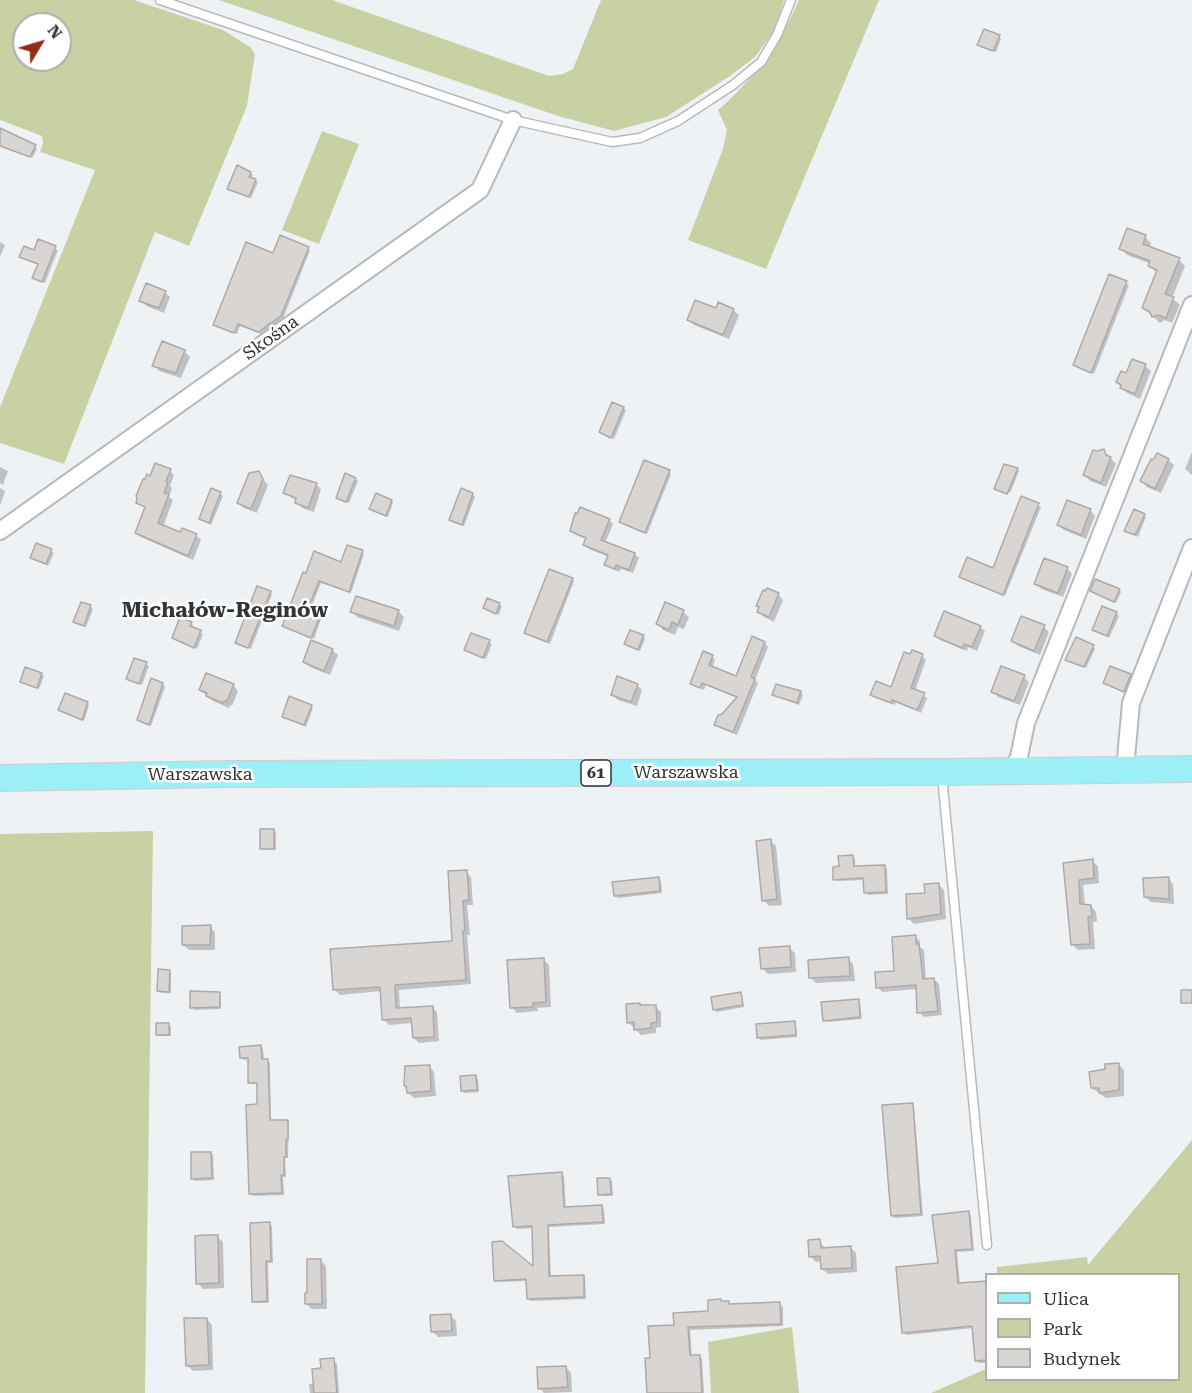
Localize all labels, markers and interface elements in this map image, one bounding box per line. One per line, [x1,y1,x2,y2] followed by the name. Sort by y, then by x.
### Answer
[12,12,72,72] north arrow
[44,21,66,43] text: N
[239,311,303,365] street label: Skośna
[122,598,328,624] district label: Michałów-Reginów
[581,760,611,786] road number: 61
[634,762,738,784] street label: Warszawska
[148,764,252,786] street label: Warszawska
[985,1273,1180,1381] legend
[1043,1288,1089,1309] text: Ulica
[1043,1318,1083,1339] text: Park
[1043,1348,1121,1369] text: Budynek

